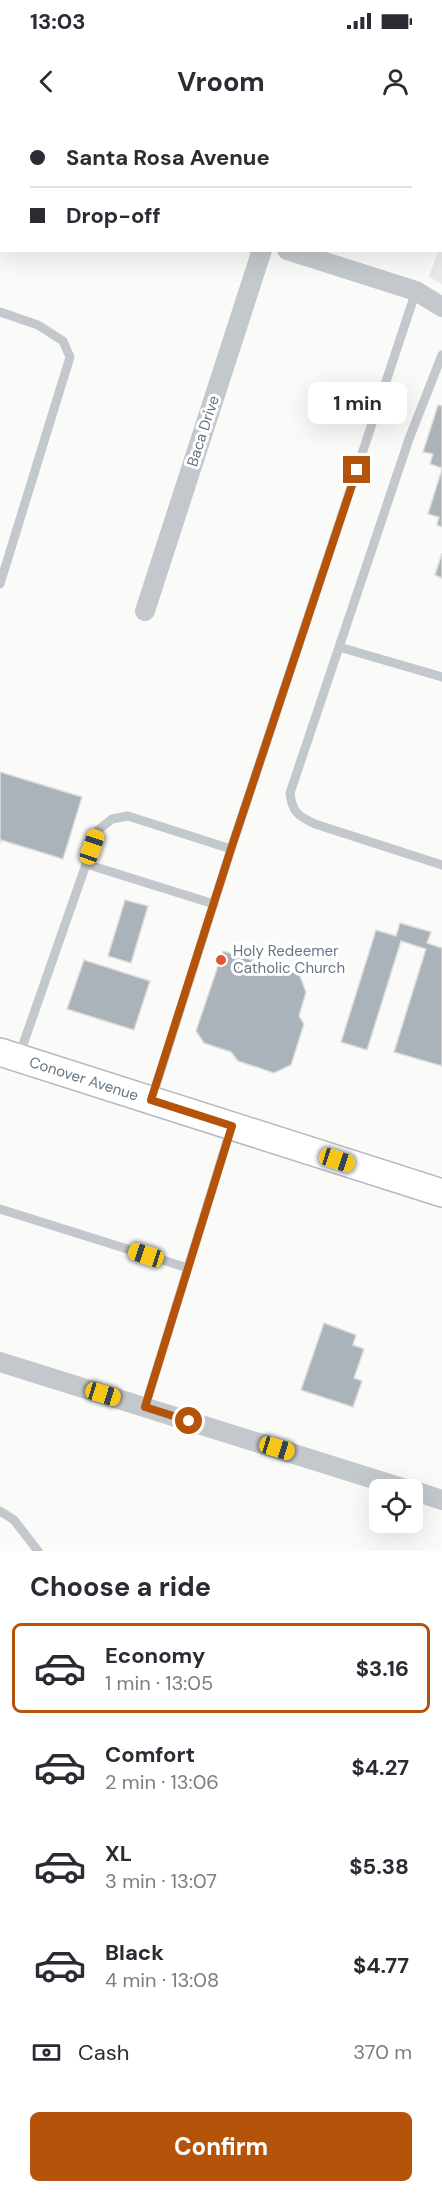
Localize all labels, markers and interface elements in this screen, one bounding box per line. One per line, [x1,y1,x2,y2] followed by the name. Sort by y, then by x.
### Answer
[30,7,86,36] text: 13:03
[177,64,265,99] text: Vroom
[30,65,63,98] icon: back
[379,65,412,98] icon: person
[66,143,270,172] text: Santa Rosa Avenue
[66,201,161,230] text: Drop-off
[308,383,406,425] callout: 1 min
[333,390,382,416] text: 1 min
[182,393,224,469] street label: Baca Drive
[343,456,370,483] route end
[78,827,106,867] car
[233,941,345,978] place label: Holy Redeemer Catholic Church
[214,953,228,967] marker: Holy Redeemer Catholic Church
[27,1052,141,1106] street label: Conover Avenue
[317,1146,357,1174] car
[126,1241,166,1269] car
[83,1380,123,1408] car
[175,1407,202,1434] route start
[257,1434,297,1462] car
[369,1479,423,1533] map controls
[369,1479,423,1533] button: locate
[30,1569,211,1604] text: Choose a ride
[33,1641,87,1695] icon: car
[105,1641,205,1670] text: Economy
[356,1654,409,1683] text: $3.16
[105,1670,213,1696] text: 1 min · 13:05
[33,1740,87,1794] icon: car
[105,1740,195,1769] text: Comfort
[352,1753,409,1782] text: $4.27
[105,1769,219,1795] text: 2 min · 13:06
[33,1839,87,1893] icon: car
[105,1839,132,1868] text: XL
[349,1852,409,1881] text: $5.38
[105,1868,217,1894] text: 3 min · 13:07
[33,1938,87,1992] icon: car
[105,1938,164,1967] text: Black
[353,1951,409,1980] text: $4.77
[105,1967,219,1993] text: 4 min · 13:08
[30,2036,63,2069] icon: cash
[78,2038,129,2067] text: Cash
[353,2039,412,2065] text: 370 m
[30,2112,412,2181] button: Confirm

